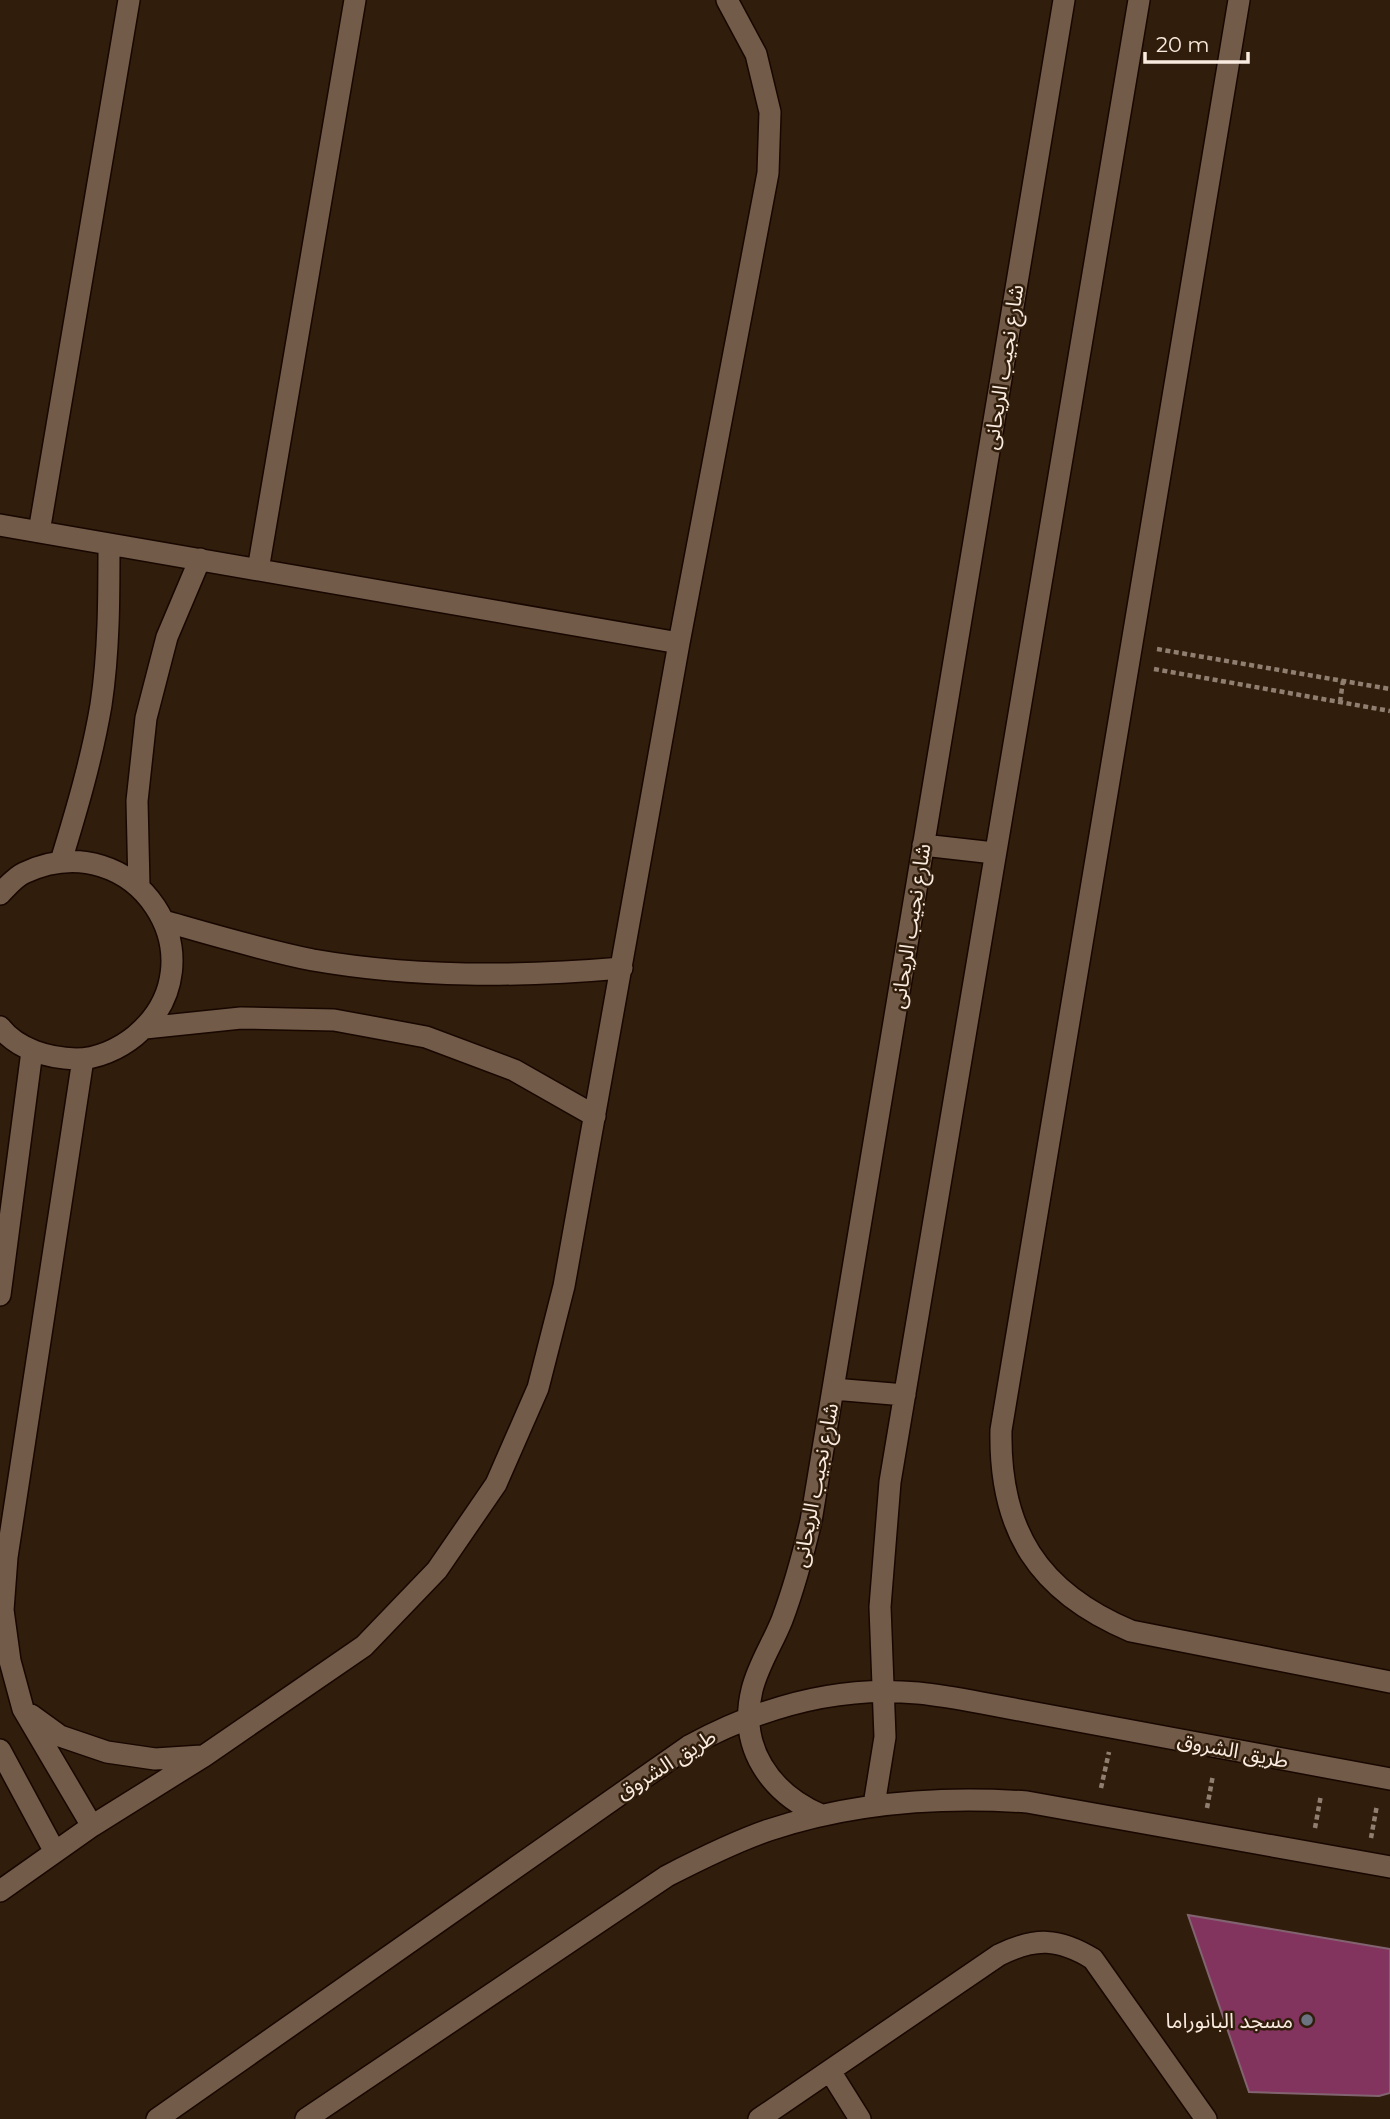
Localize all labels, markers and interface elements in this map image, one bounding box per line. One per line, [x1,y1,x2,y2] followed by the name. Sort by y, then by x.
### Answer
[1145,21,1248,65] scale bar
[1156,32,1210,57] text: 20 m
[978,283,1031,452] street label: شارع نجيب الريحانى
[885,842,938,1011] street label: شارع نجيب الريحانى
[787,1401,846,1570] street label: شارع نجيب الريحانى
[611,1723,721,1805] street label: طريق الشروق
[1175,1727,1291,1774] street label: طريق الشروق
[1165,2008,1293,2033] place label: مسجد البانوراما
[1299,2012,1315,2028] marker: مسجد البانوراما

